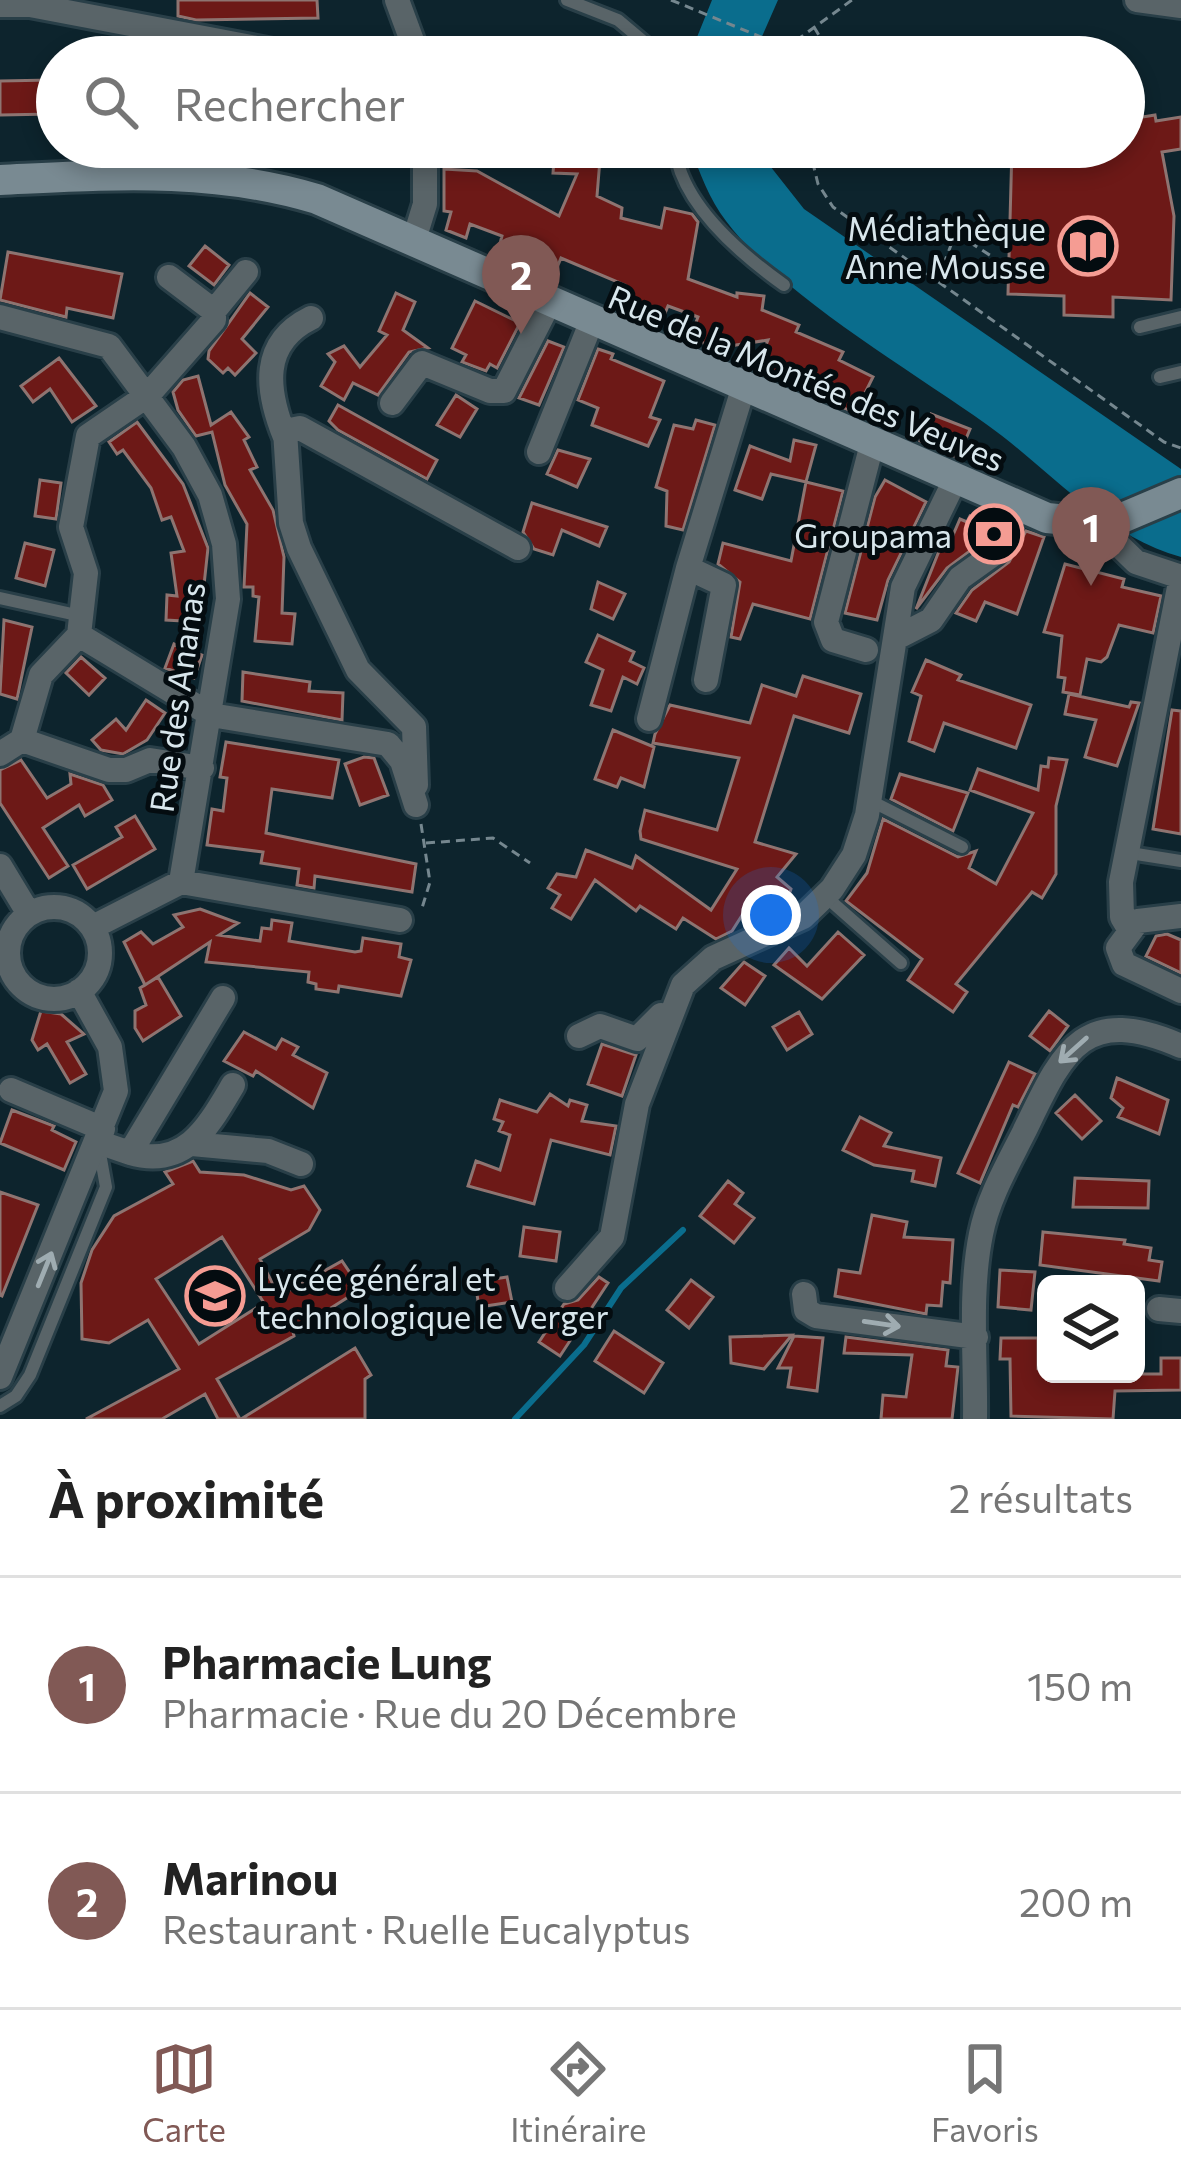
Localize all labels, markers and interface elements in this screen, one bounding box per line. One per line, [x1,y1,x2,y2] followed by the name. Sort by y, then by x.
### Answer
[36,36,1145,168] search box
[78,69,144,135] icon: search
[174,75,405,130] text: Rechercher
[845,207,1046,286] place label: Médiathèque Anne Mousse
[1057,215,1119,277] library icon: Médiathèque Anne Mousse
[482,235,560,334] pin: 2
[603,275,1011,479] street label: Rue de la Montée des Veuves
[1052,487,1130,586] pin: 1
[963,503,1025,565] bank icon: Groupama
[794,514,952,555] place label: Groupama
[140,579,212,815] street label: Rue des Ananas
[741,885,801,945] your location
[1058,1036,1088,1064] one-way arrow
[36,1252,57,1289] one-way arrow
[257,1257,609,1336] place label: Lycée général et technologique le Verger
[184,1265,246,1327] school or university icon: Lycée général et technologique le Verger
[1037,1275,1145,1383] map controls
[1037,1275,1145,1383] button: layers
[861,1314,900,1336] one-way arrow
[48,1466,324,1529] text: À proximité
[949,1473,1133,1521] text: 2 résultats
[162,1633,492,1688] text: Pharmacie Lung
[78,1661,96,1709] text: 1
[1027,1661,1133,1709] text: 150 m
[162,1688,737,1736] text: Pharmacie · Rue du 20 Décembre
[162,1849,338,1904] text: Marinou
[76,1877,98,1925] text: 2
[1019,1877,1133,1925] text: 200 m
[162,1904,690,1952] text: Restaurant · Ruelle Eucalyptus
[142,2036,226,2149] tab: Carte
[510,2036,647,2149] tab: Itinéraire
[931,2036,1039,2149] tab: Favoris

